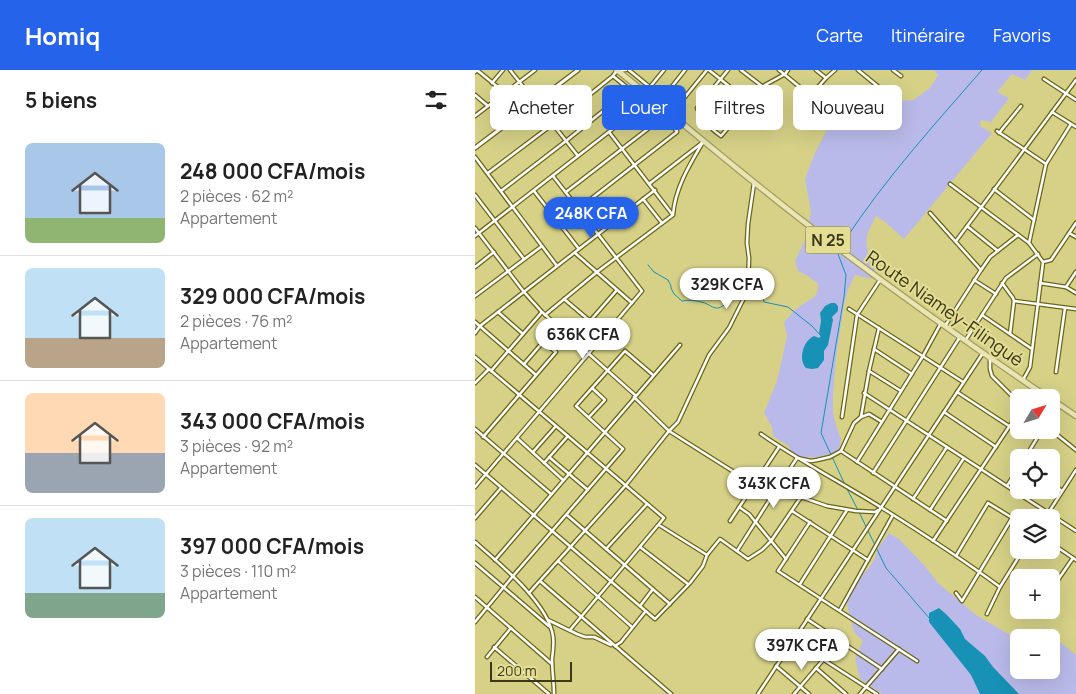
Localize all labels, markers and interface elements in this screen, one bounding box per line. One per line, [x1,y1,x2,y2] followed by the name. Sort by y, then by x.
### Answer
[25,19,100,52] text: Homiq
[816,23,863,47] text: Carte
[891,23,965,47] text: Itinéraire
[993,23,1051,47] text: Favoris
[490,85,592,130] chip: Acheter
[602,85,686,130] chip: Louer
[696,85,783,130] chip: Filtres
[793,85,902,130] chip: Nouveau
[25,86,97,114] text: 5 biens
[422,86,450,114] icon: filters
[180,157,365,185] text: 248 000 CFA/mois
[65,163,125,223] icon: home
[180,185,294,207] text: 2 pièces · 62 m²
[539,196,643,239] pin: 248K CFA
[555,202,627,224] text: 248K CFA
[180,207,277,229] text: Appartement
[805,226,851,254] road number: N 25
[862,245,1028,371] street label: Route Niamey-Filingué
[675,268,779,310] pin: 329K CFA
[691,273,763,295] text: 329K CFA
[180,282,365,310] text: 329 000 CFA/mois
[65,288,125,348] icon: home
[180,310,292,332] text: 2 pièces · 76 m²
[531,318,635,360] pin: 636K CFA
[546,323,620,345] text: 636K CFA
[180,332,277,354] text: Appartement
[1010,389,1060,439] north arrow
[1010,389,1060,679] map controls
[180,407,365,435] text: 343 000 CFA/mois
[65,413,125,473] icon: home
[180,435,293,457] text: 3 pièces · 92 m²
[1010,449,1060,499] button: locate
[180,457,277,479] text: Appartement
[722,466,826,509] pin: 343K CFA
[738,472,810,494] text: 343K CFA
[1010,509,1060,559] button: layers
[180,532,364,560] text: 397 000 CFA/mois
[65,538,125,598] icon: home
[180,560,296,582] text: 3 pièces · 110 m²
[1010,569,1060,619] button: +
[180,582,277,604] text: Appartement
[750,628,854,671] pin: 397K CFA
[1010,629,1060,679] button: −
[766,634,838,656] text: 397K CFA
[490,659,573,682] scale bar
[497,661,537,680] text: 200 m

